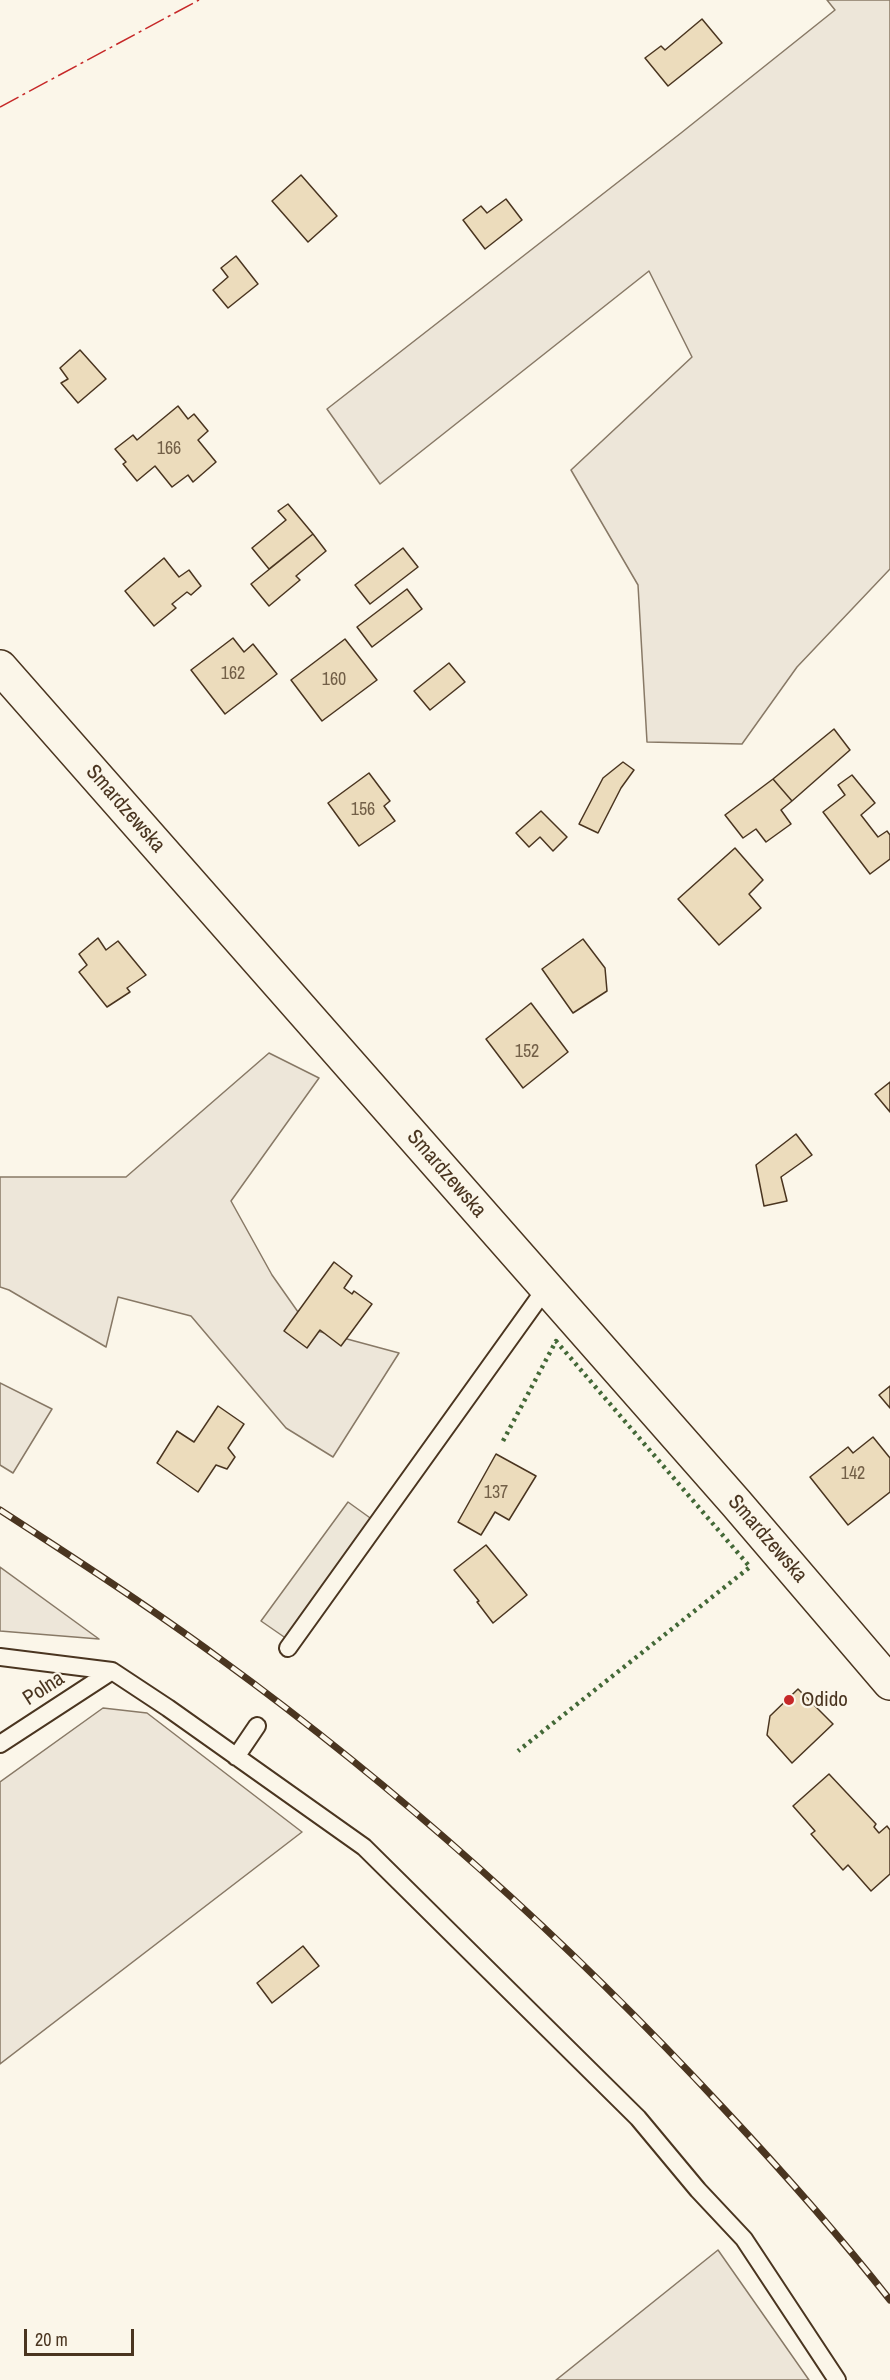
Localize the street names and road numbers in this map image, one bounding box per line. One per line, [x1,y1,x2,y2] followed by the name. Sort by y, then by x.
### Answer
[80,760,170,858] street label: Smardzewska
[401,1125,491,1223] street label: Smardzewska
[722,1490,812,1588] street label: Smardzewska
[19,1666,69,1712] street label: Polna

